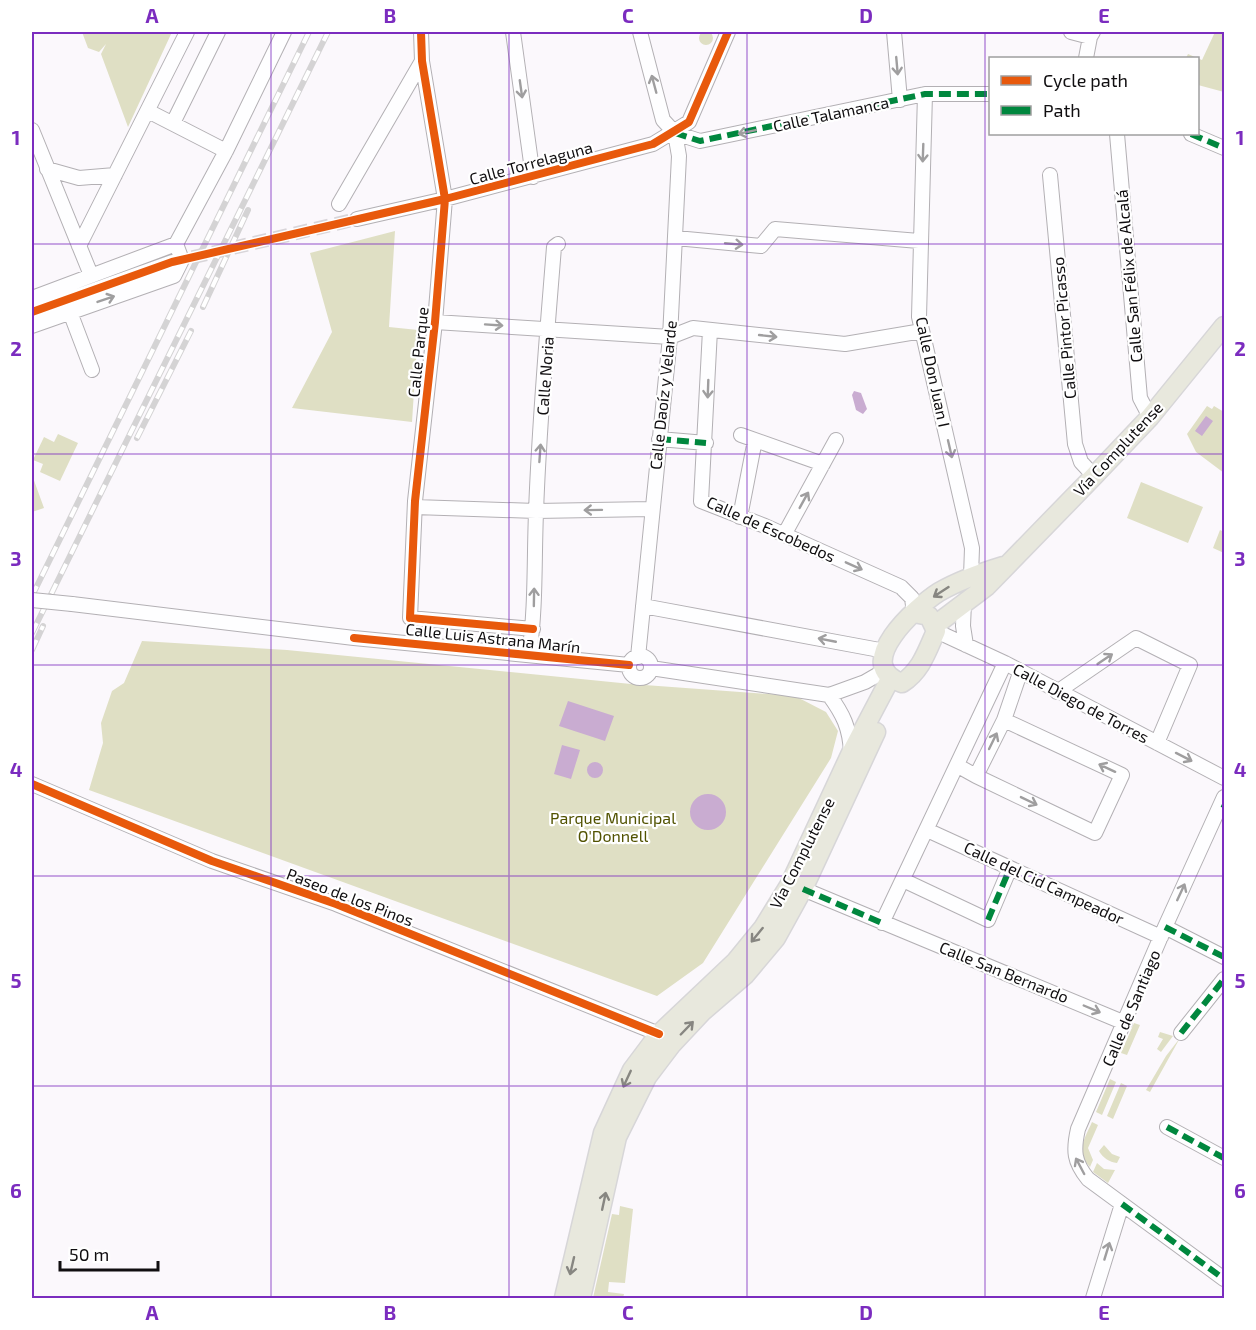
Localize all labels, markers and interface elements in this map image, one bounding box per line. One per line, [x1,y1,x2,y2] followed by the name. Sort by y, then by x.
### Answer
[145,3,159,27] text: A
[384,3,396,27] text: B
[622,3,634,27] text: C
[859,3,873,27] text: D
[1098,3,1110,27] text: E
[892,55,903,75] one-way arrow
[989,57,1199,135] legend
[1043,69,1128,91] text: Cycle path
[647,75,659,94] one-way arrow
[515,79,526,99] one-way arrow
[771,92,891,135] street label: Calle Talamanca
[1043,99,1081,121] text: Path
[12,125,20,149] text: 1
[1236,125,1244,149] text: 1
[738,126,757,138] one-way arrow
[467,137,595,188] street label: Calle Torrelaguna
[917,142,929,162] one-way arrow
[1111,189,1146,363] street label: Calle San Félix de Alcalá
[724,239,744,250] one-way arrow
[1048,256,1079,400] street label: Calle Pintor Picasso
[96,293,115,304] one-way arrow
[403,306,432,398] street label: Calle Parque
[913,315,954,429] street label: Calle Don Juan I
[645,319,680,471] street label: Calle Daoíz y Velarde
[483,320,503,331] one-way arrow
[758,331,778,342] one-way arrow
[10,336,22,360] text: 2
[532,336,557,416] street label: Calle Noria
[1234,336,1246,360] text: 2
[702,378,714,398] one-way arrow
[1069,398,1166,500] street label: Vía Complutense
[945,439,956,458] one-way arrow
[535,443,546,463] one-way arrow
[704,492,839,565] street label: Calle de Escobedos
[798,492,810,509] one-way arrow
[583,504,603,516] one-way arrow
[10,546,22,570] text: 3
[1234,546,1246,570] text: 3
[845,562,863,573] one-way arrow
[933,587,950,599] one-way arrow
[528,588,540,608] one-way arrow
[405,619,581,656] street label: Calle Luis Astrana Marín
[818,634,837,645] one-way arrow
[1096,653,1113,665] one-way arrow
[1010,659,1152,746] street label: Calle Diego de Torres
[987,733,999,751] one-way arrow
[1175,752,1193,763] one-way arrow
[10,757,23,781] text: 4
[1234,757,1247,781] text: 4
[1099,762,1117,773] one-way arrow
[765,794,838,912] street label: Vía Complutense
[1019,795,1037,807] one-way arrow
[550,808,676,845] park label: Parque Municipal O'Donnell
[961,837,1128,928] street label: Calle del Cid Campeador
[284,864,416,929] street label: Paseo de los Pinos
[1175,883,1187,901] one-way arrow
[750,927,763,943] one-way arrow
[937,937,1072,1006] street label: Calle San Bernardo
[1097,947,1164,1069] street label: Calle de Santiago
[10,968,22,992] text: 5
[1234,968,1246,992] text: 5
[1083,1004,1101,1015] one-way arrow
[680,1021,694,1036] one-way arrow
[621,1070,632,1088] one-way arrow
[1074,1158,1086,1175] one-way arrow
[10,1178,22,1202] text: 6
[1234,1178,1246,1202] text: 6
[599,1191,610,1211] one-way arrow
[60,1234,158,1272] scale bar
[1102,1242,1113,1261] one-way arrow
[69,1243,109,1265] text: 50 m
[566,1256,578,1275] one-way arrow
[145,1300,159,1324] text: A
[384,1300,396,1324] text: B
[622,1300,634,1324] text: C
[859,1300,873,1324] text: D
[1098,1300,1110,1324] text: E

